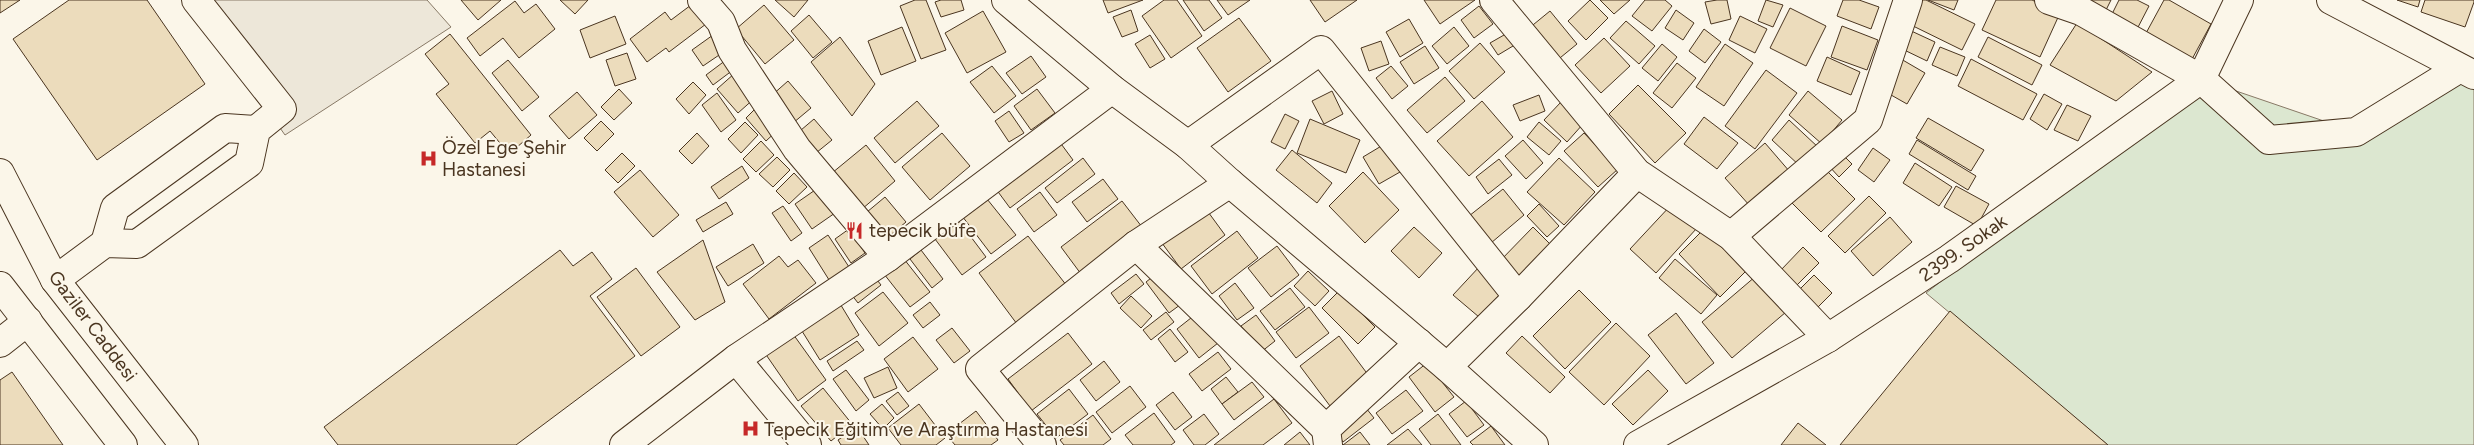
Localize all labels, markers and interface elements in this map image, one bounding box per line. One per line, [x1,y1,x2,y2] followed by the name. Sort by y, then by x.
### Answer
[442,136,567,181] place label: Özel Ege Şehir Hastanesi
[418,148,438,168] hospital icon: Özel Ege Şehir Hastanesi
[1915,209,2012,287] street label: 2399. Sokak
[869,219,976,242] place label: tepecik büfe
[845,220,865,240] restaurant icon: tepecik büfe
[44,266,142,386] street label: Gaziler Caddesi
[764,418,1088,441] place label: Tepecik Eğitim ve Araştırma Hastanesi
[740,419,760,439] hospital icon: Tepecik Eğitim ve Araştırma Hastanesi

